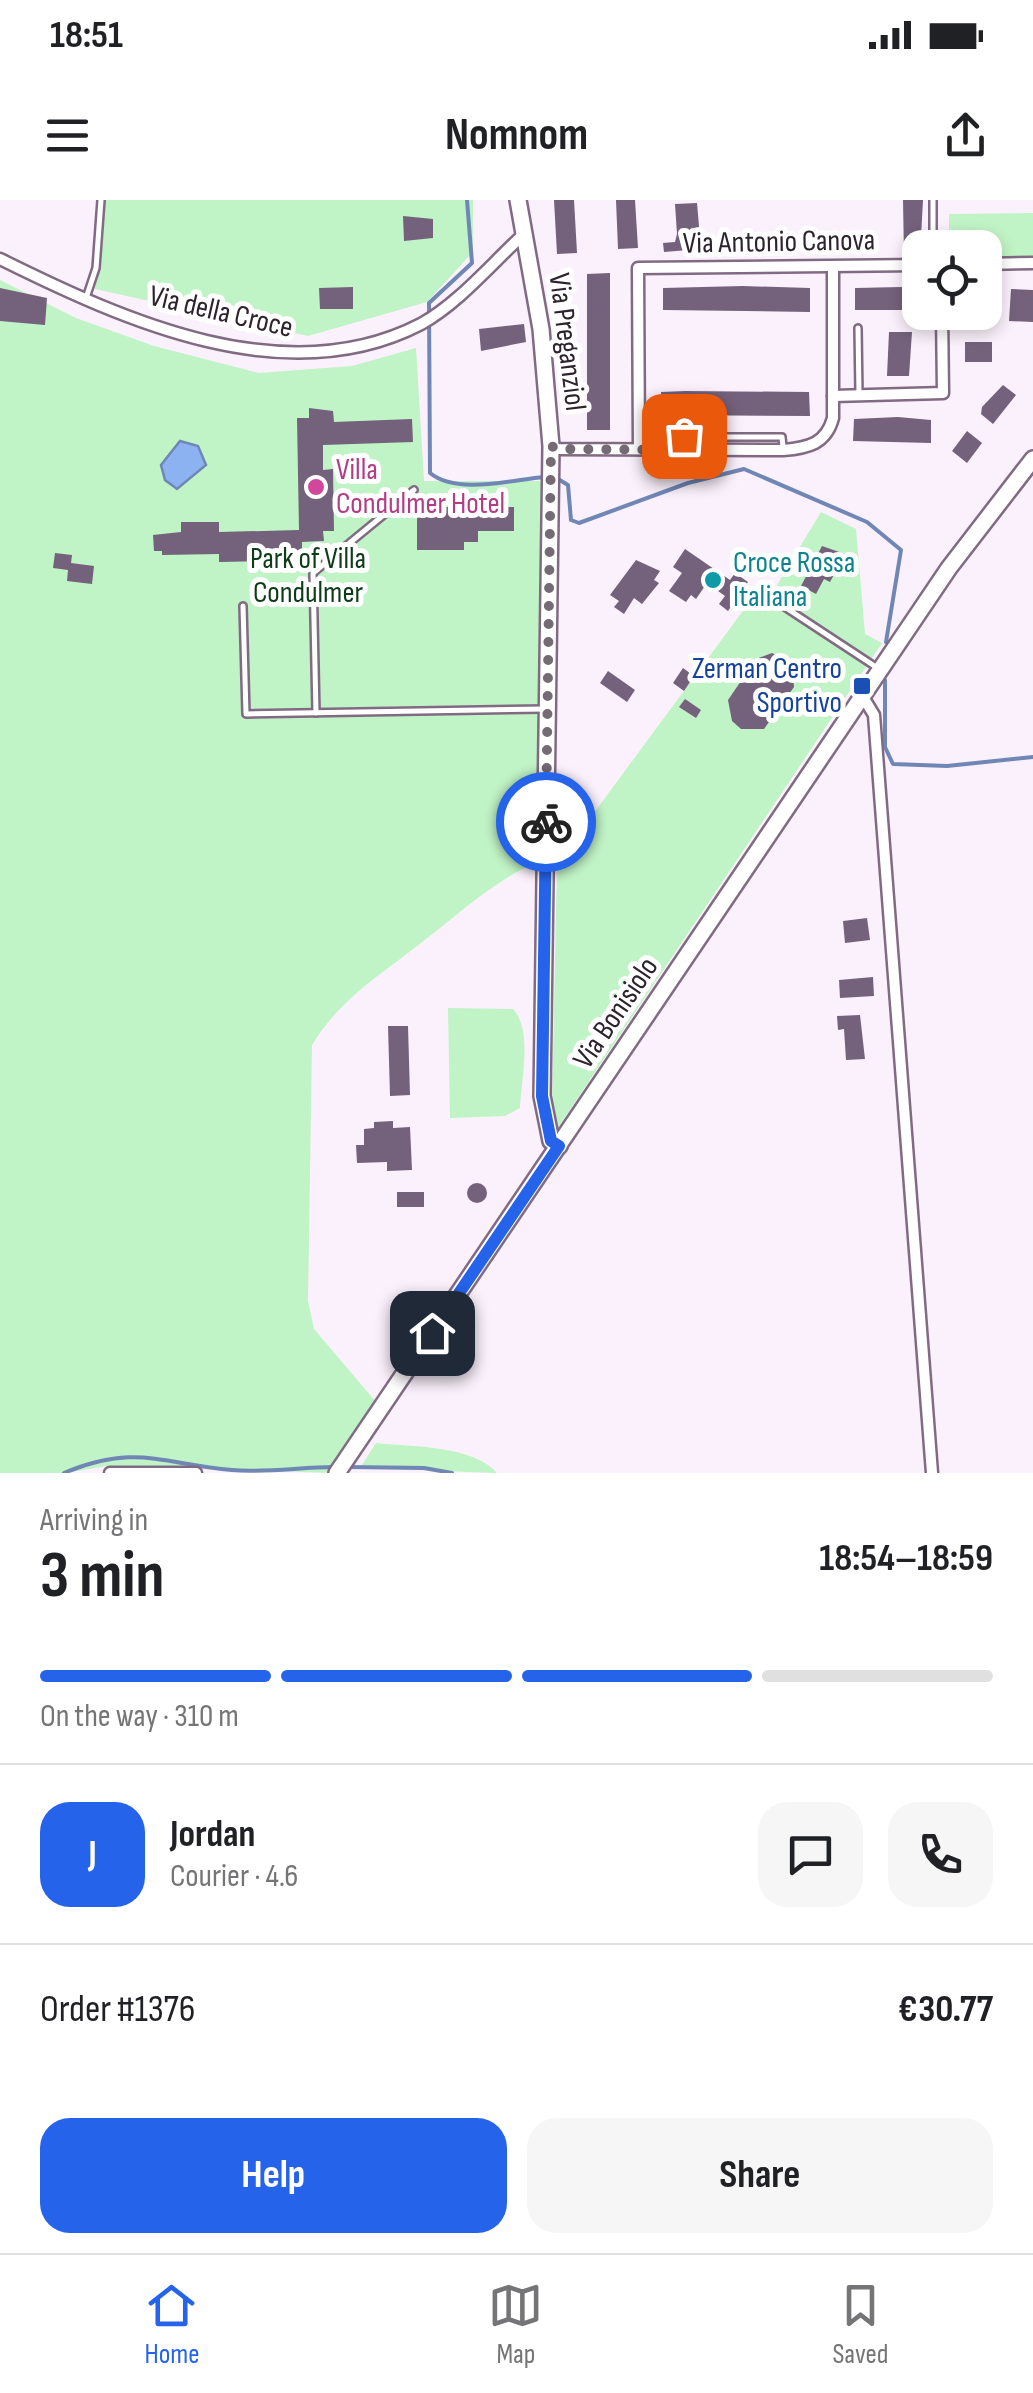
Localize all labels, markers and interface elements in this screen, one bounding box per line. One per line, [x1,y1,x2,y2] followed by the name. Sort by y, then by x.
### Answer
[50,13,123,58] text: 18:51
[40,108,95,163] icon: menu
[445,108,588,163] text: Nomnom
[938,108,993,163] icon: share
[683,222,875,262] street label: Via Antonio Canova
[902,230,1002,330] map controls
[902,230,1002,330] button: locate
[541,271,593,413] street label: Via Preganziol
[146,278,296,346] street label: Via della Croce
[642,394,727,479] pin
[657,409,712,464] icon: bag
[336,452,505,522] place label: Villa Condulmer Hotel
[305,476,327,498] marker: Villa Condulmer Hotel
[250,541,366,611] park label: Park of Villa Condulmer
[733,545,855,615] place label: Croce Rossa Italiana
[702,569,724,591] marker: Croce Rossa Italiana
[692,651,842,721] place label: Zerman Centro Sportivo
[851,675,873,697] marker: Zerman Centro Sportivo
[496,772,596,872] courier
[519,795,574,850] icon: bike
[566,951,666,1075] street label: Via Bonisiolo
[390,1291,475,1376] pin
[405,1306,460,1361] icon: home
[40,1501,148,1540] text: Arriving in
[819,1536,993,1581] text: 18:54–18:59
[40,1538,164,1616] text: 3 min
[40,1697,239,1736] text: On the way · 310 m
[758,1802,863,1907] button: chat
[888,1802,993,1907] button: phone
[170,1812,255,1857] text: Jordan
[88,1832,97,1877] text: J
[170,1857,298,1896] text: Courier · 4.6
[40,1987,195,2032] text: Order #1376
[898,1987,993,2032] text: €30.77
[40,2118,507,2233] button: Help
[527,2118,993,2233] button: Share
[144,2278,200,2371] tab: Home
[488,2278,543,2371] tab: Map
[832,2278,889,2371] tab: Saved

